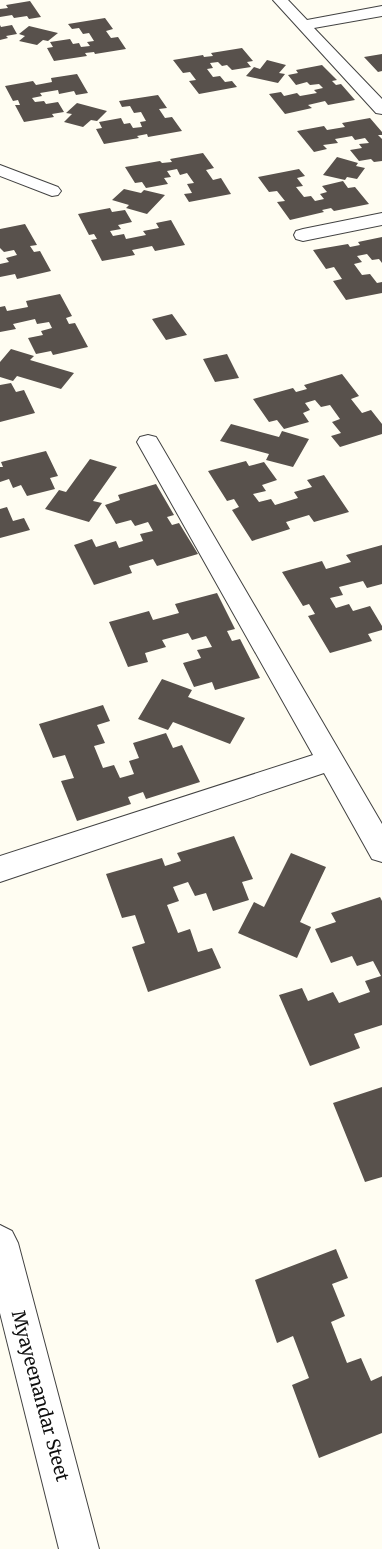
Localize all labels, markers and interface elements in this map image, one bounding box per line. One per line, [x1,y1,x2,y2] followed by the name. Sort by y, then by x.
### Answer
[7,1308,74,1484] street label: Myayeenandar Steet

